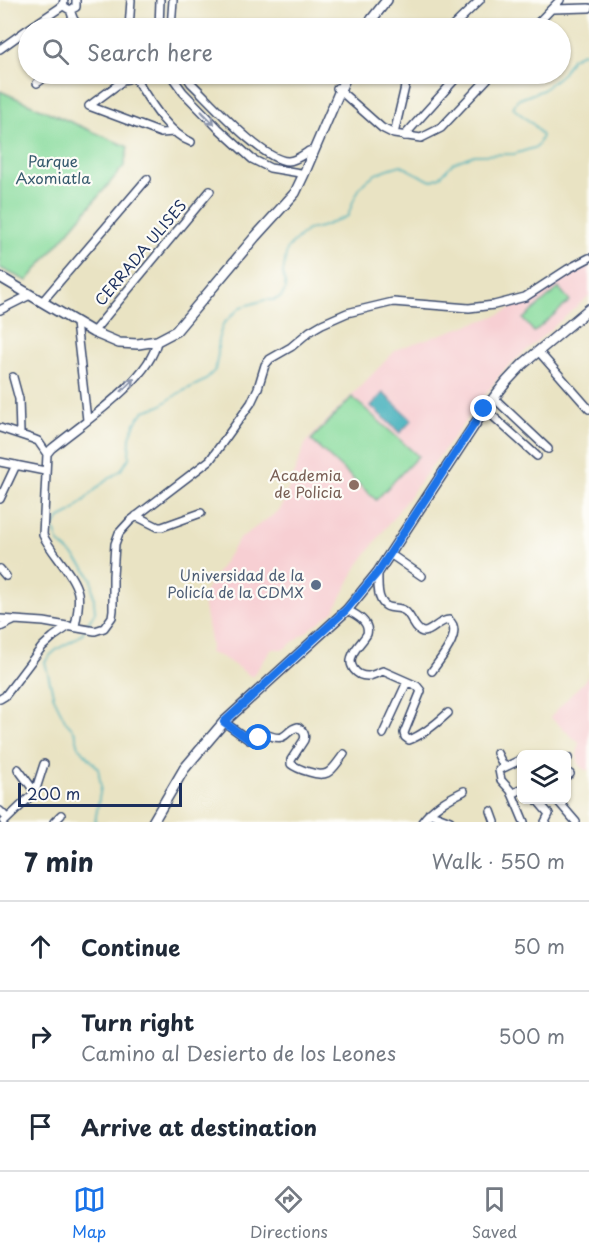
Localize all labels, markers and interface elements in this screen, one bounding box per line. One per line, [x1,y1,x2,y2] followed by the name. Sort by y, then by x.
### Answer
[18,18,571,84] search box
[39,35,72,68] icon: search
[87,35,213,68] text: Search here
[201,110,216,125] one-way arrow
[16,149,91,189] park label: Parque Axomiatla
[88,194,191,310] street label: CERRADA ULISES
[121,378,136,393] one-way arrow
[470,395,496,421] route end
[270,463,343,503] place label: Academia de Policia
[347,478,361,492] marker: Academia de Policia
[167,563,304,603] place label: Universidad de la Policía de la CDMX
[309,578,323,592] marker: Universidad de la Policía de la CDMX
[245,724,271,750] route start
[517,750,571,804] map controls
[517,750,571,804] button: layers
[18,780,182,808] scale bar
[27,781,80,805] text: 200 m
[24,842,94,881] text: 7 min
[432,846,565,876] text: Walk · 550 m
[24,930,57,963] icon: ahead
[81,930,180,963] text: Continue
[513,931,565,961] text: 50 m
[81,1005,194,1038] text: Turn right
[24,1020,57,1053] icon: right
[498,1021,565,1051] text: 500 m
[81,1038,396,1068] text: Camino al Desierto de los Leones
[24,1110,57,1143] icon: arrive
[81,1110,317,1143] text: Arrive at destination
[72,1183,106,1243] tab: Map
[250,1183,328,1243] tab: Directions
[472,1183,517,1243] tab: Saved

